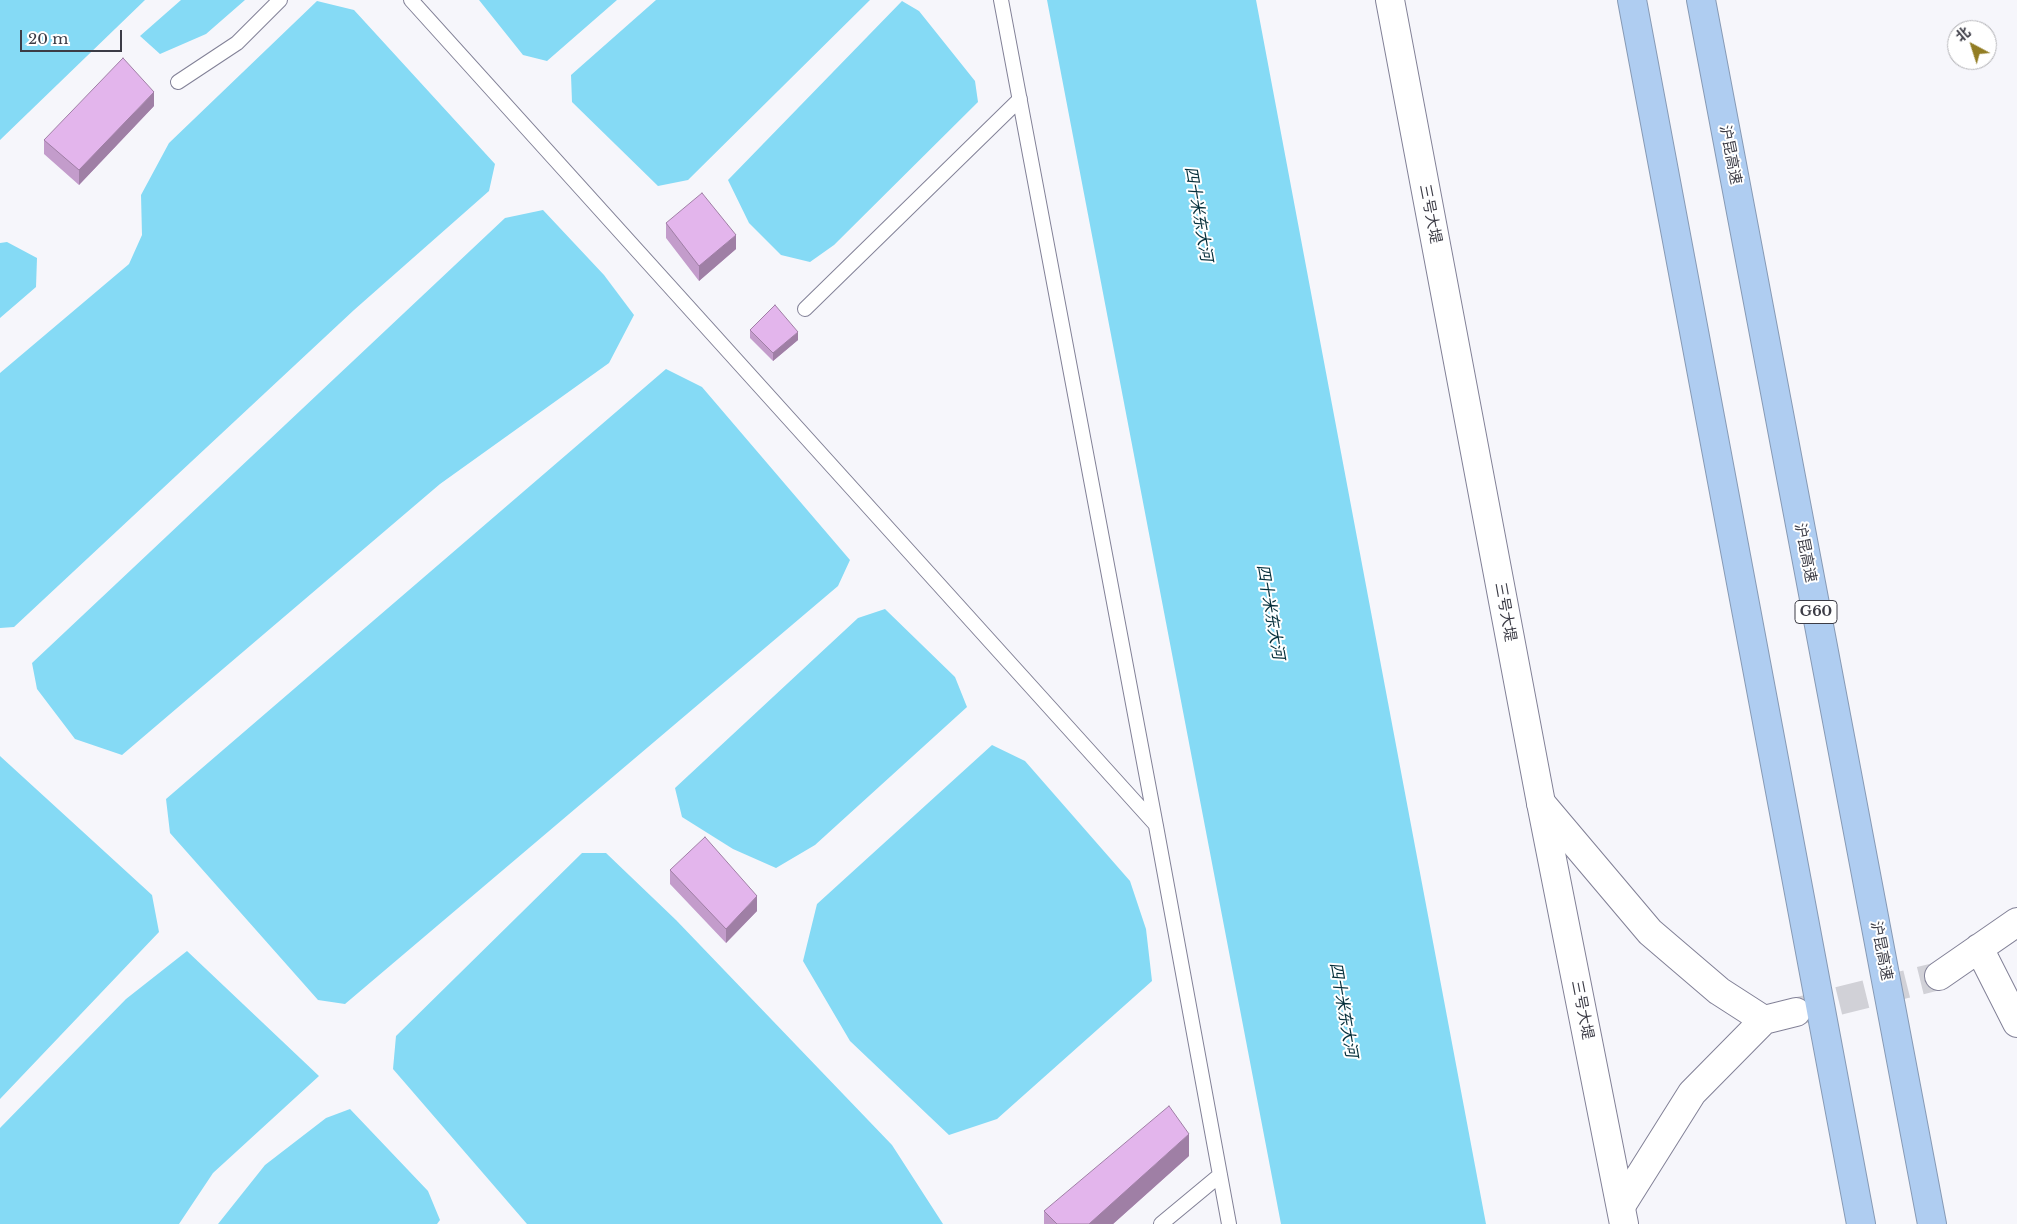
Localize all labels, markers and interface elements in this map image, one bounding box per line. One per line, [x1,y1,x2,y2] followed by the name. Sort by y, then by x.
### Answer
[22,20,125,52] scale bar
[1947,20,1997,70] north arrow
[1952,23,1974,46] text: 北
[28,29,68,48] text: 20 m
[1715,124,1745,186] street label: 沪昆高速
[1180,165,1216,263] water label: 四十米东大河
[1415,183,1445,245] street label: 三号大堤
[1790,522,1820,584] street label: 沪昆高速
[1252,563,1288,661] water label: 四十米东大河
[1491,581,1519,643] street label: 三号大堤
[1795,600,1837,624] road number: G60
[1866,920,1896,982] street label: 沪昆高速
[1325,961,1361,1059] water label: 四十米东大河
[1567,979,1597,1041] street label: 三号大堤

